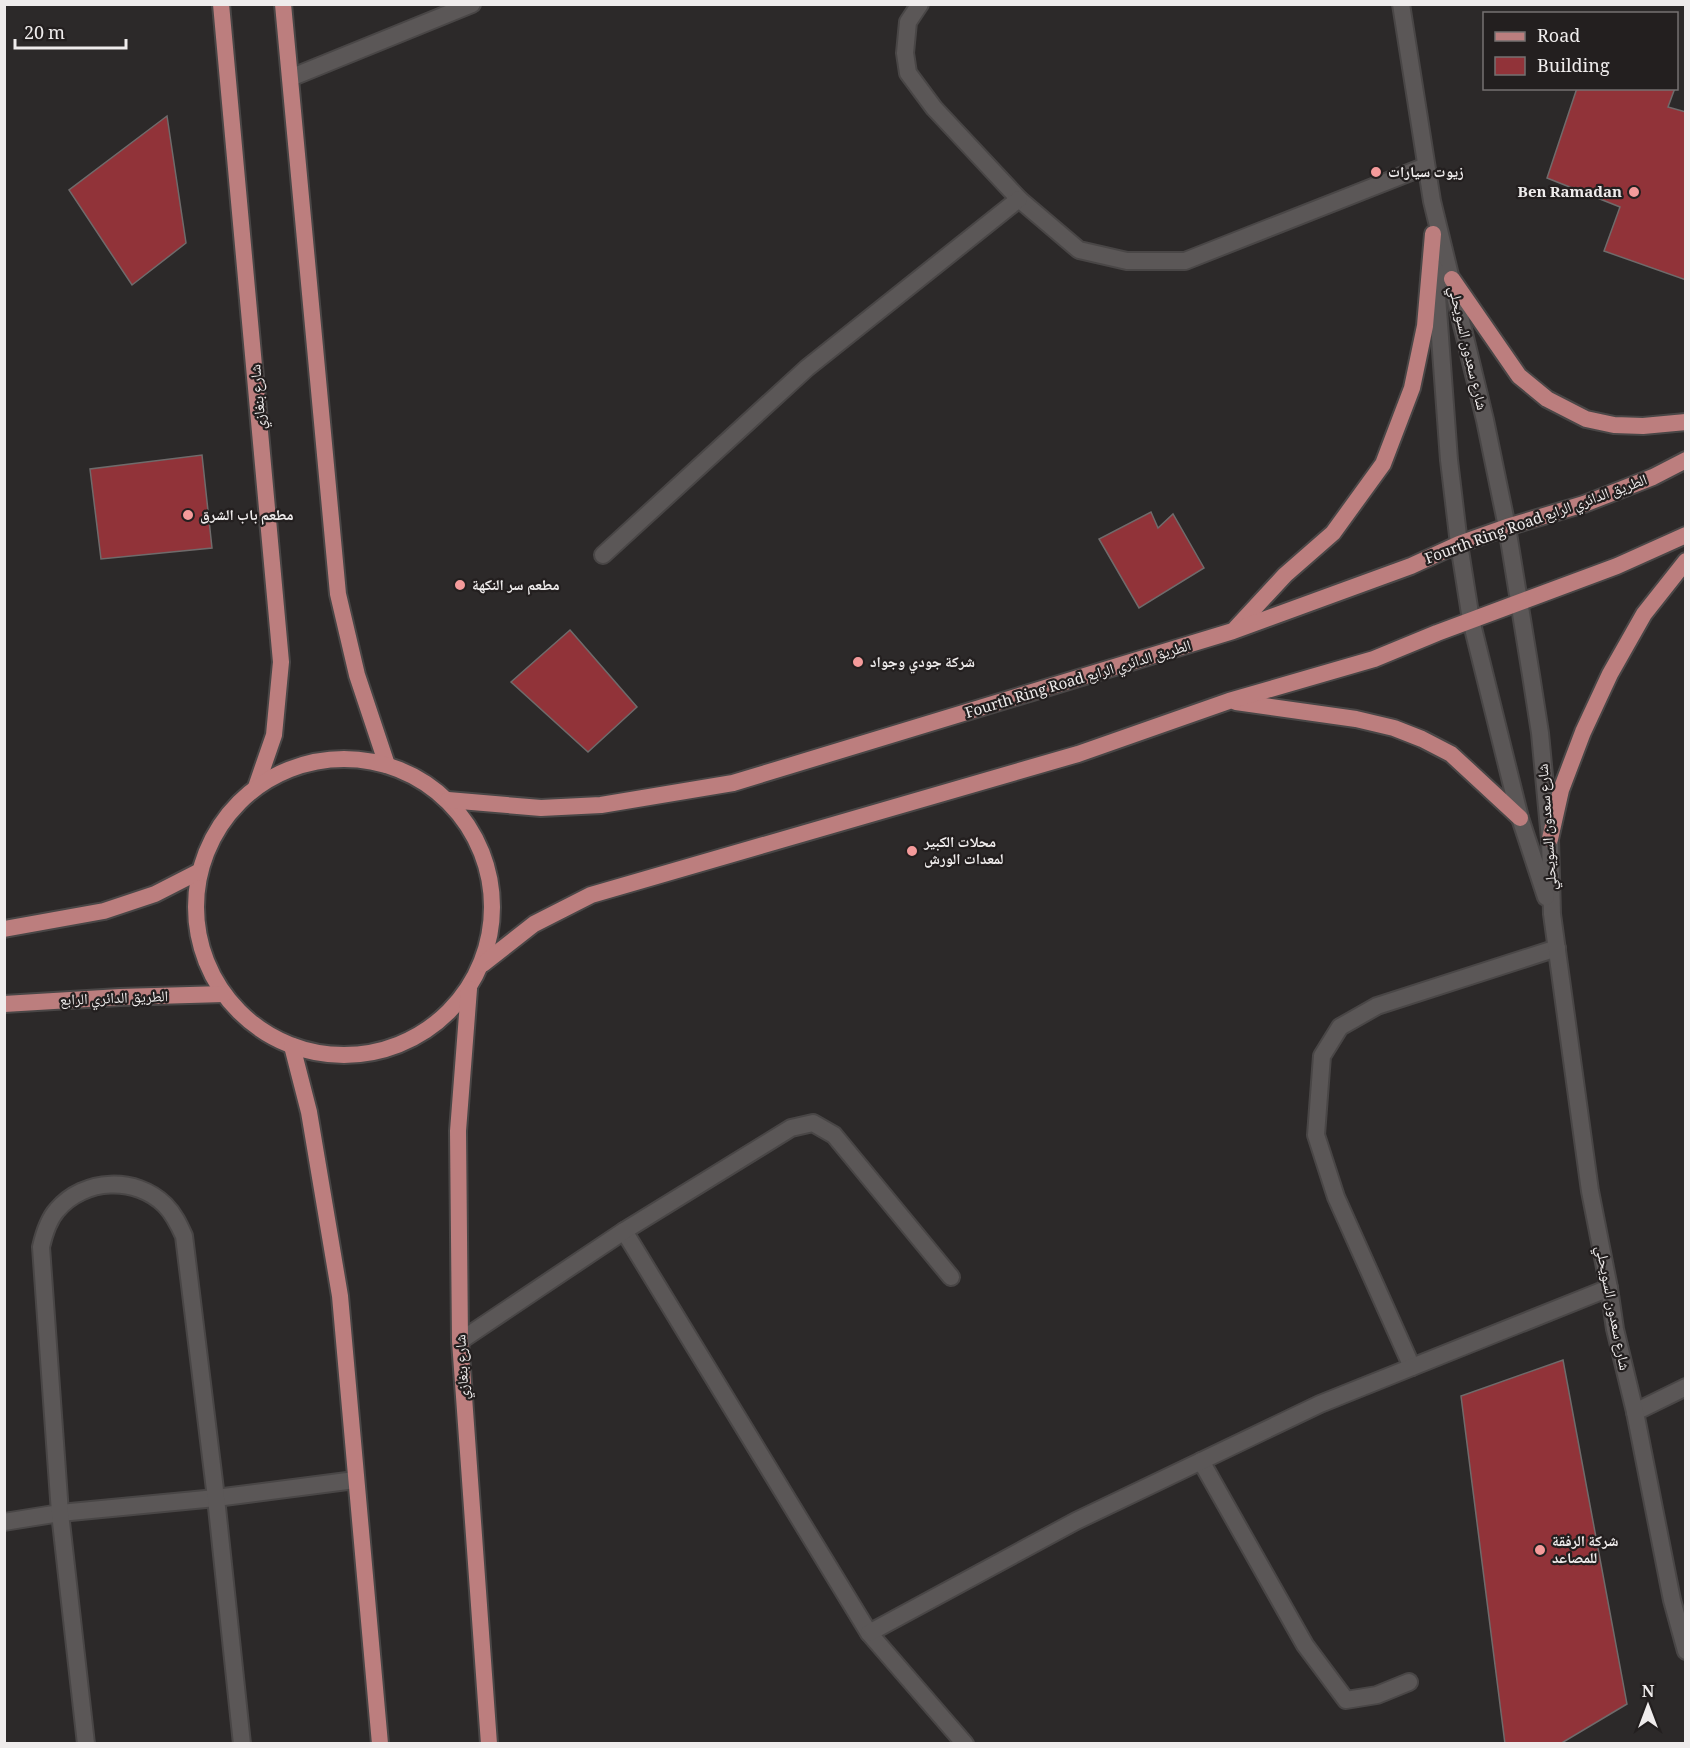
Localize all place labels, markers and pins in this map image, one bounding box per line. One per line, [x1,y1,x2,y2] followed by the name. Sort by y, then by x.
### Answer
[1388,161,1464,187] place label: زيوت سيارات
[1369,165,1383,179] marker: زيوت سيارات
[1518,181,1622,207] place label: Ben Ramadan
[1627,185,1641,199] marker: Ben Ramadan
[200,504,294,530] place label: مطعم باب الشرق
[181,508,195,522] marker: مطعم باب الشرق
[472,574,560,600] place label: مطعم سر النكهة
[453,578,467,592] marker: مطعم سر النكهة
[870,651,975,677] place label: شركة جودي وجواد
[851,655,865,669] marker: شركة جودي وجواد
[923,831,1004,874] place label: محلات الكبير لمعدات الورش
[905,844,919,858] marker: محلات الكبير لمعدات الورش
[1552,1530,1618,1573] place label: شركة الرفقة للمصاعد
[1533,1543,1547,1557] marker: شركة الرفقة للمصاعد

